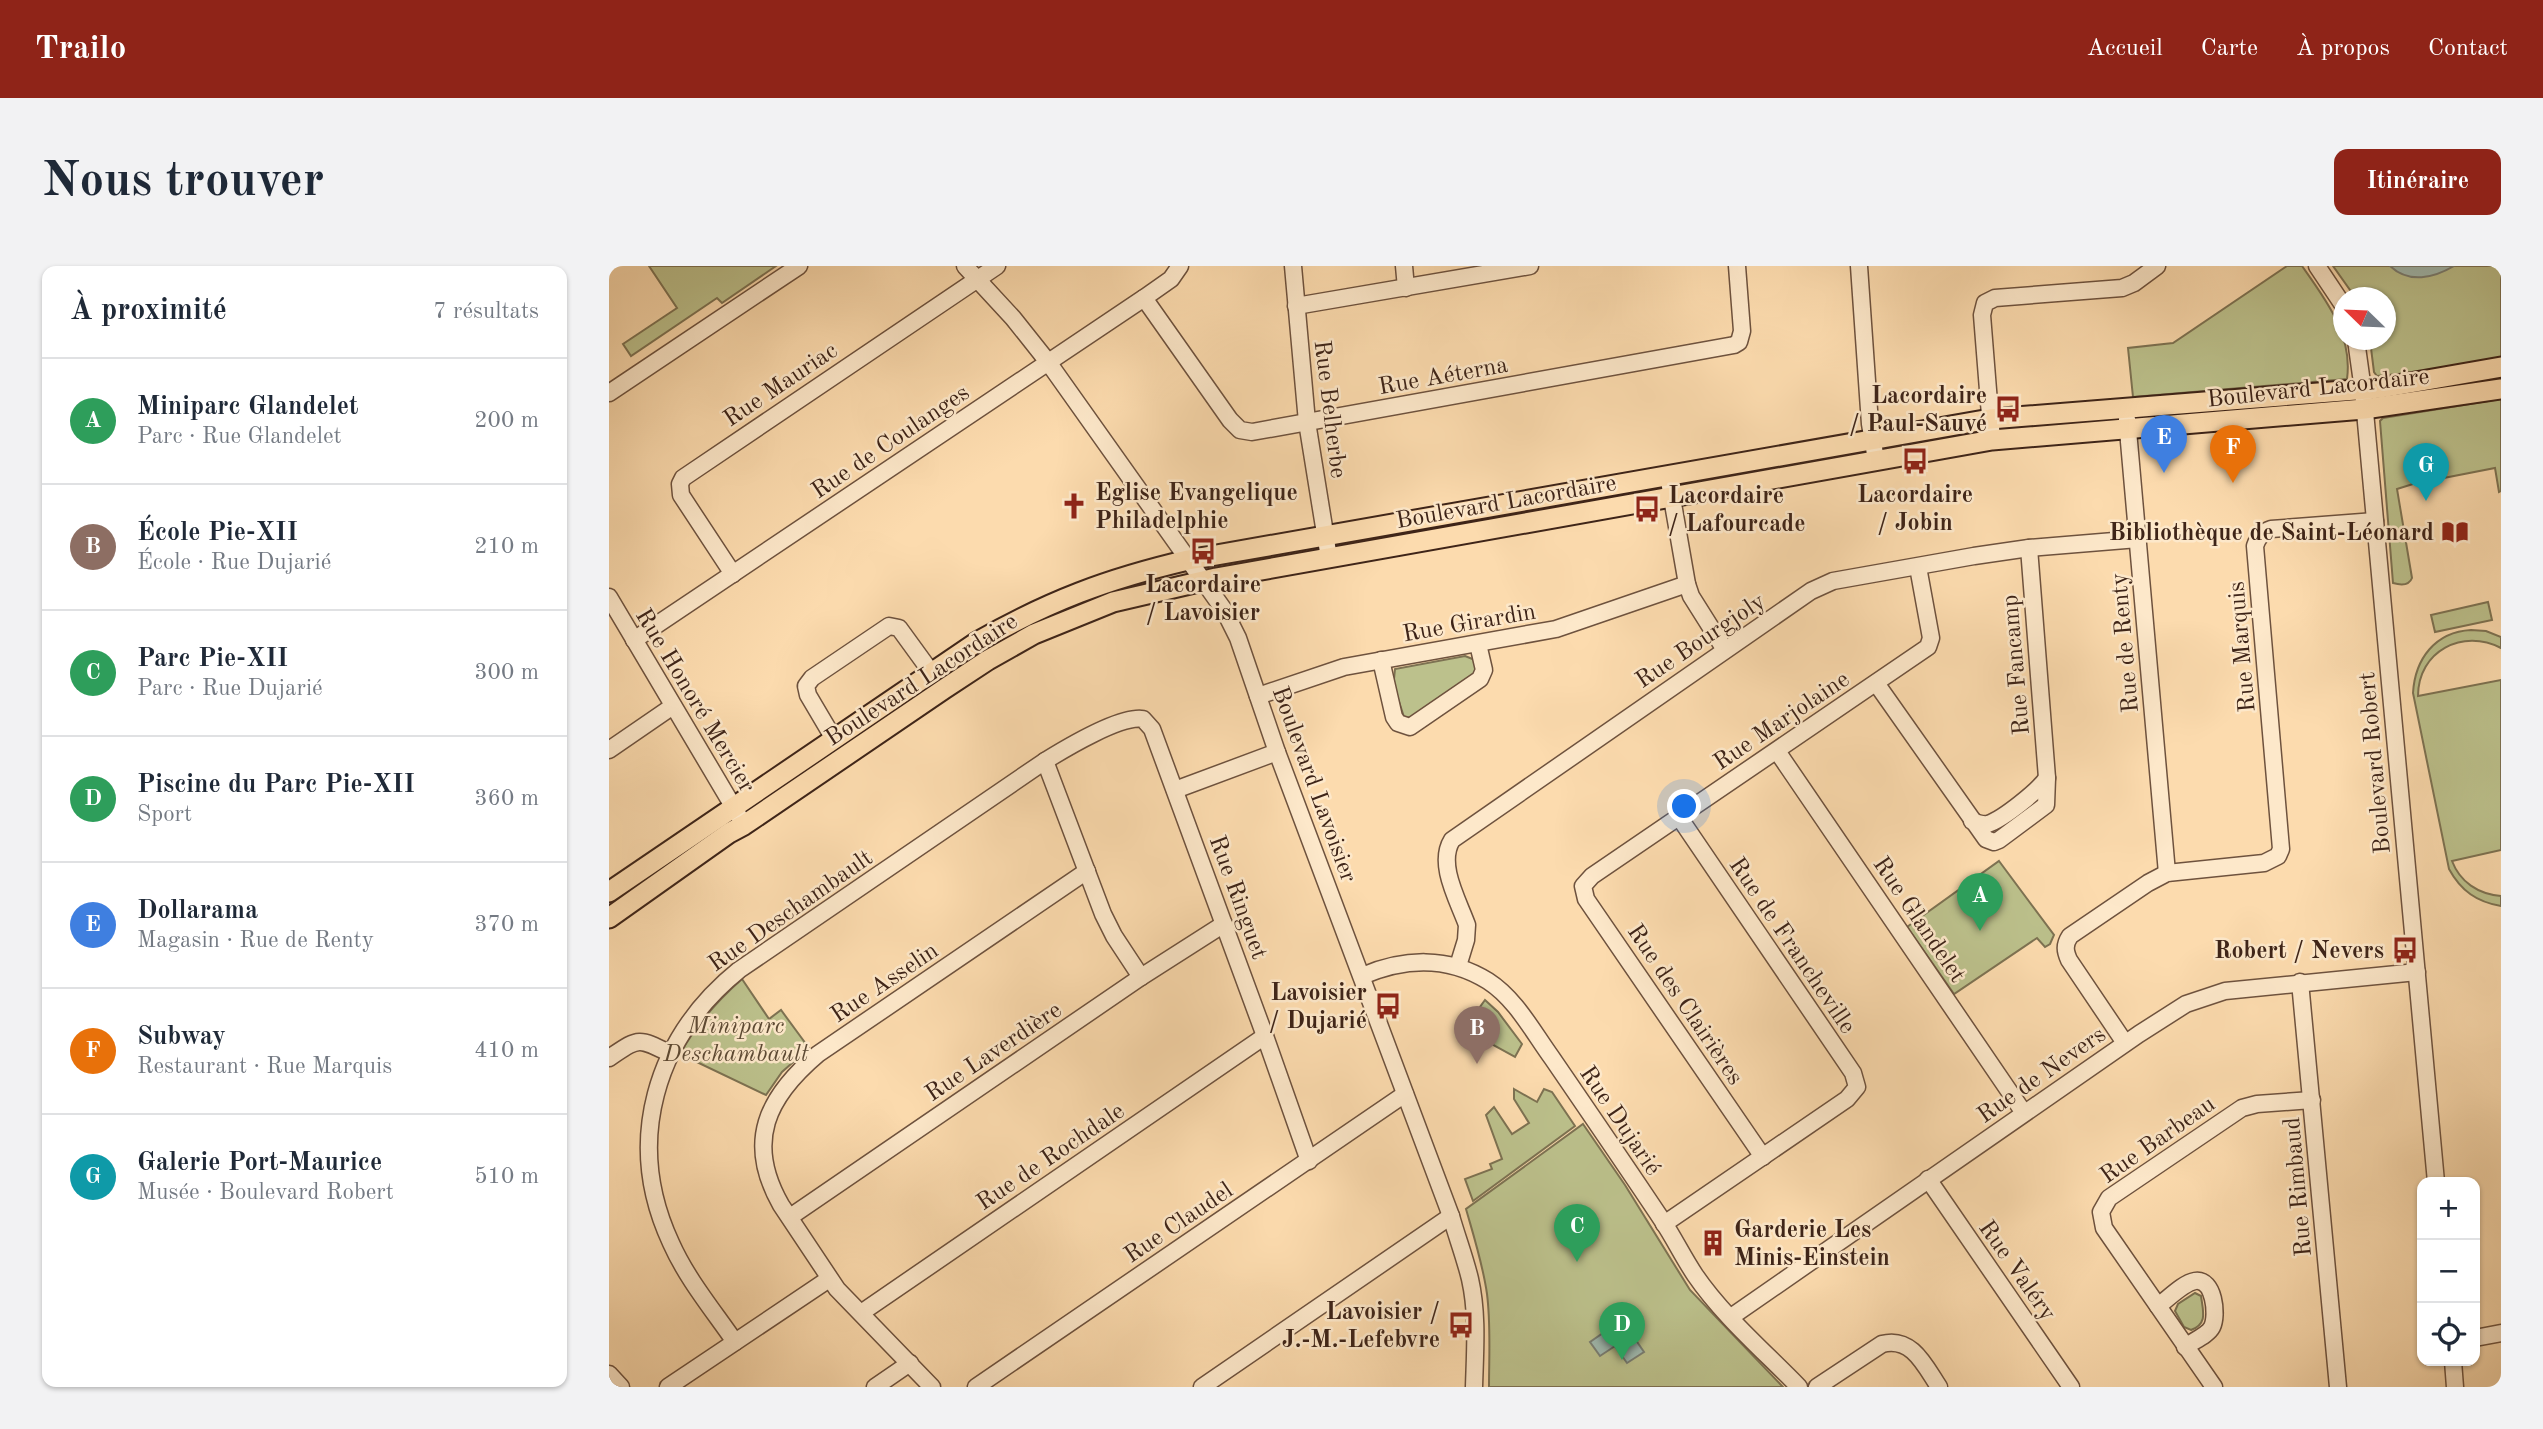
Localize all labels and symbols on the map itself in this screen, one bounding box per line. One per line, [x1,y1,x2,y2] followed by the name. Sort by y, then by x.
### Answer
[2333,287,2396,350] north arrow
[720,339,842,432] street label: Rue Mauriac
[1309,339,1349,480] street label: Rue Belherbe
[1377,354,1510,400] street label: Rue Aéterna
[2206,365,2431,413] street label: Boulevard Lacordaire
[808,381,974,504] street label: Rue de Coulanges
[1849,385,1987,437] place label: Lacordaire / Paul-Sauvé
[1993,394,2023,424] bus stop icon: Lacordaire / Paul-Sauvé
[2141,415,2187,473] pin: E
[2210,425,2256,483] pin: F
[2403,443,2449,501] pin: G
[1900,446,1930,476] bus stop icon: Lacordaire / Jobin
[1394,472,1619,534] street label: Boulevard Lacordaire
[1095,482,1298,534] place label: Eglise Evangelique Philadelphie
[1857,484,1973,536] place label: Lacordaire / Jobin
[1668,485,1806,537] place label: Lacordaire / Lafourcade
[1059,491,1089,521] church icon: Eglise Evangelique Philadelphie
[1632,494,1662,524] bus stop icon: Lacordaire / Lafourcade
[2440,517,2470,547] library icon: Bibliothèque de Saint-Léonard
[2109,522,2434,546] place label: Bibliothèque de Saint-Léonard
[1188,536,1218,566] bus stop icon: Lacordaire / Lavoisier
[2108,572,2144,714] street label: Rue de Renty
[1145,574,1261,626] place label: Lacordaire / Lavoisier
[2225,580,2261,713] street label: Rue Marquis
[1632,589,1770,694] street label: Rue Bourgjoly
[1999,594,2035,736] street label: Rue Fancamp
[1401,600,1538,648] street label: Rue Girardin
[630,605,759,797] street label: Rue Honoré Mercier
[822,610,1022,752] street label: Boulevard Lacordaire
[1710,668,1854,776] street label: Rue Marjolaine
[2356,671,2396,855] street label: Boulevard Robert
[1267,684,1360,886] street label: Boulevard Lavoisier
[1667,789,1701,823] your location
[1204,833,1271,963] street label: Rue Ringuet
[705,846,878,977] street label: Rue Deschambault
[1868,853,1969,987] street label: Rue Glandelet
[1724,854,1859,1039] street label: Rue de Francheville
[1957,873,2003,931] pin: A
[1622,920,1747,1090] street label: Rue des Clairières
[2390,935,2420,965] bus stop icon: Robert / Nevers
[827,939,943,1028] street label: Rue Asselin
[2214,940,2384,964] place label: Robert / Nevers
[1269,982,1367,1034] place label: Lavoisier / Dujarié
[1373,991,1403,1021] bus stop icon: Lavoisier / Dujarié
[922,998,1066,1107] street label: Rue Laverdière
[1454,1006,1500,1064] pin: B
[662,1015,809,1067] park label: Miniparc Deschambault
[1974,1023,2111,1129] street label: Rue de Nevers
[1574,1062,1665,1180] street label: Rue Dujarié
[2096,1092,2220,1189] street label: Rue Barbeau
[973,1099,1129,1216] street label: Rue de Rochdale
[2281,1116,2317,1258] street label: Rue Rimbaud
[1121,1179,1238,1269] street label: Rue Claudel
[1554,1204,1600,1262] pin: C
[1973,1217,2060,1326] street label: Rue Valéry
[1734,1219,1890,1271] place label: Garderie Les Minis-Einstein
[1698,1228,1728,1258] building icon: Garderie Les Minis-Einstein
[1282,1301,1440,1353] place label: Lavoisier / J.-M.-Lefebvre
[1599,1302,1645,1360] pin: D
[1446,1310,1476,1340] bus stop icon: Lavoisier / J.-M.-Lefebvre

